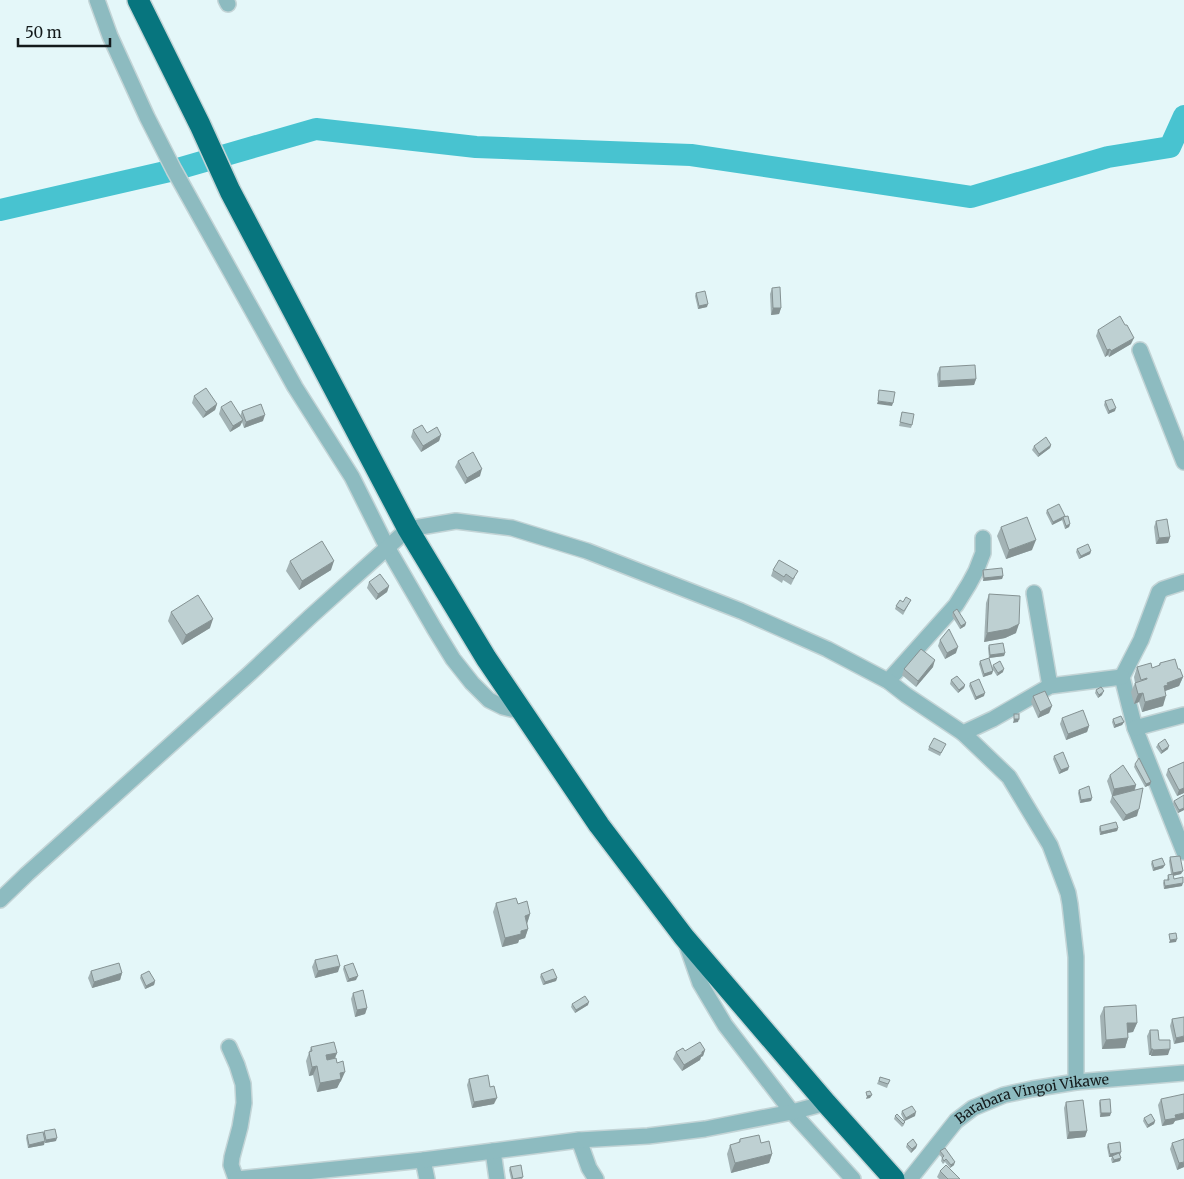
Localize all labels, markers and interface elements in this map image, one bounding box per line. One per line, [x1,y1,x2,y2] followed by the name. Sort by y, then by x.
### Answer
[18,15,110,47] scale bar
[25,23,62,42] text: 50 m
[951,1070,1110,1128] street label: Barabara Vingoi Vikawe

